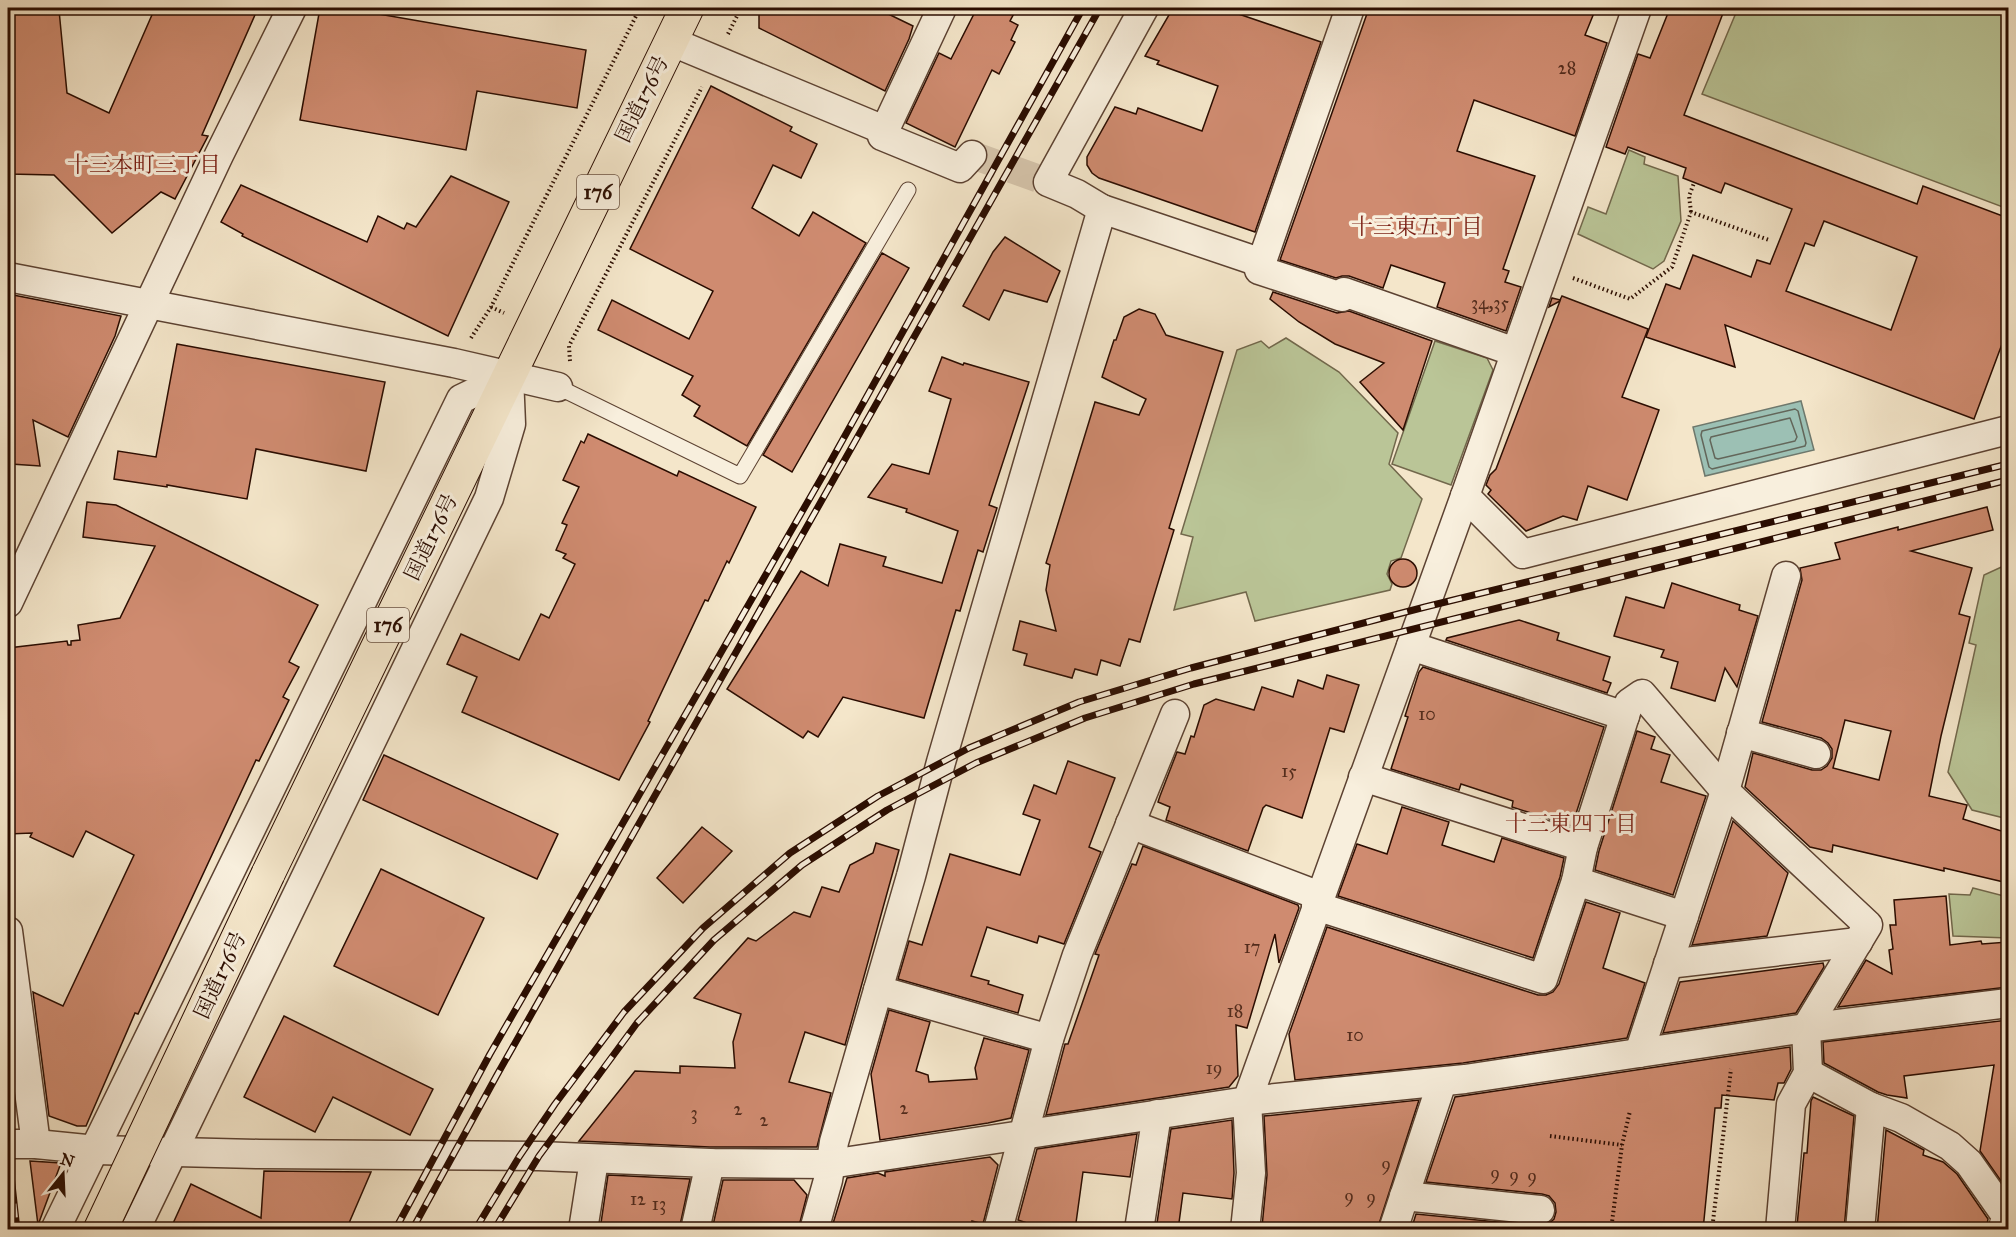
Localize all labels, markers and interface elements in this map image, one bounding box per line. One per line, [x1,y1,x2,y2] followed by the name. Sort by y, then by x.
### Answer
[610,51,674,147] street label: 国道176号
[1558,57,1576,79] house number: 28
[67,151,221,178] district label: 十三本町三丁目
[577,175,619,209] road number: 176
[1351,213,1483,240] district label: 十三東五丁目
[1471,292,1510,314] house number: 34,35
[399,489,463,585] street label: 国道176号
[367,608,409,642] road number: 176
[1418,703,1436,725] house number: 10
[1281,760,1297,782] house number: 15
[1505,810,1637,837] district label: 十三東四丁目
[189,927,251,1023] street label: 国道176号
[1244,936,1260,958] house number: 17
[1227,1000,1243,1022] house number: 18
[1346,1024,1364,1046] house number: 10
[1206,1057,1222,1079] house number: 19
[900,1097,909,1119] house number: 2
[734,1098,743,1120] house number: 2
[690,1102,698,1124] house number: 3
[760,1109,769,1131] house number: 2
[33,1144,93,1204] north arrow
[58,1149,77,1171] text: N
[1381,1153,1391,1175] house number: 9
[1490,1162,1500,1184] house number: 9
[1509,1164,1519,1186] house number: 9
[1527,1165,1537,1187] house number: 9
[1344,1185,1354,1207] house number: 9
[1366,1186,1376,1208] house number: 9
[630,1188,646,1210] house number: 12
[652,1193,666,1215] house number: 13

